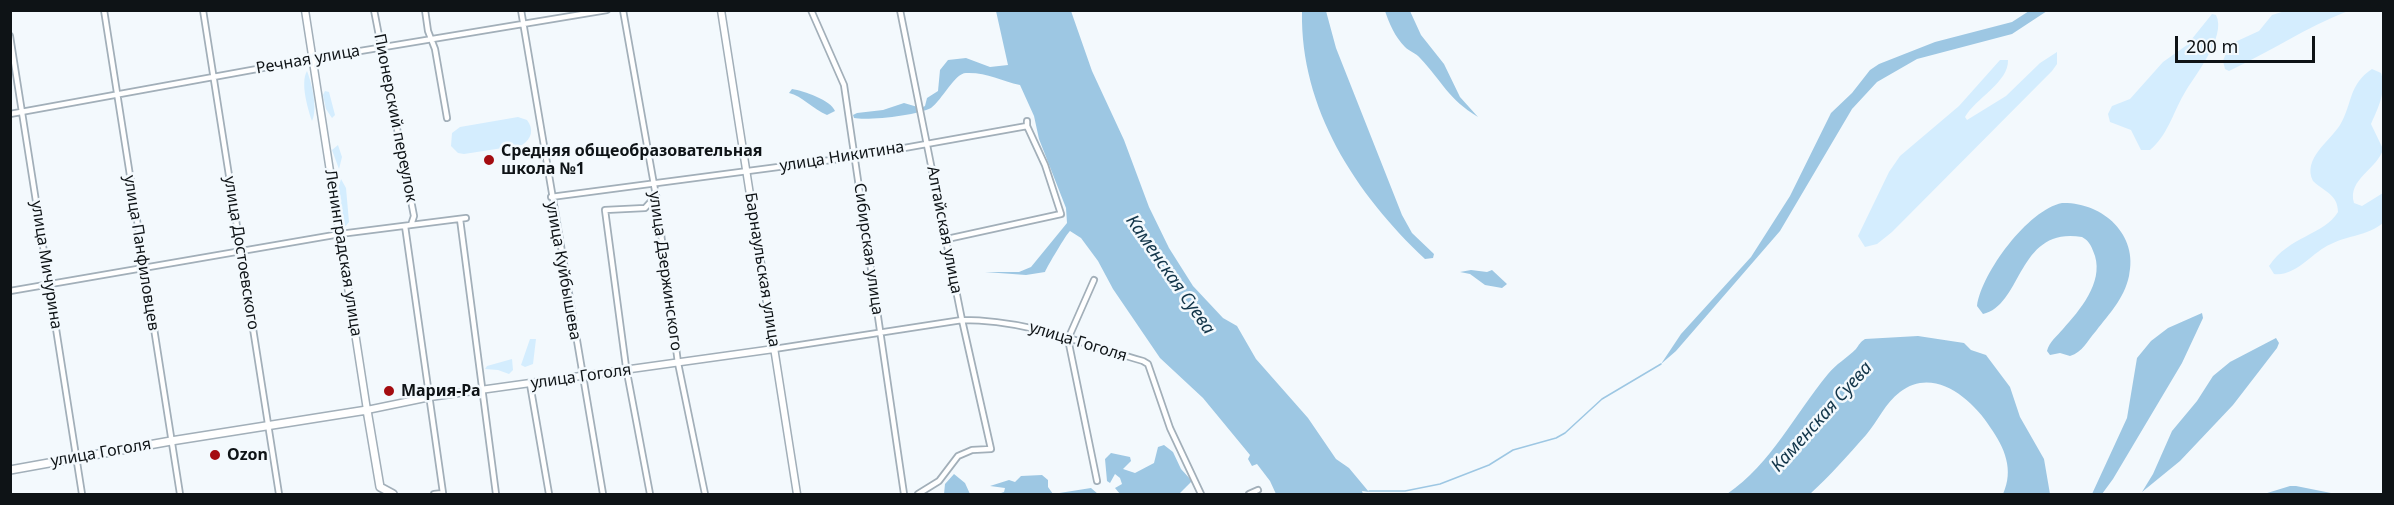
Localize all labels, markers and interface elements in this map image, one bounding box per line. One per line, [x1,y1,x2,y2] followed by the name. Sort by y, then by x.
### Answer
[2178,24,2318,62] scale bar
[369,32,421,204] street label: Пионерский переулок
[2186,34,2238,58] text: 200 m
[255,41,361,79] street label: Речная улица
[778,138,906,176] street label: улица Никитина
[501,141,763,179] place label: Средняя общеобразовательная школа №1
[482,153,496,167] marker: Средняя общеобразовательная школа №1
[922,165,966,295] street label: Алтайская улица
[320,168,366,338] street label: Ленинградская улица
[119,174,163,332] street label: улица Панфиловцев
[219,175,263,331] street label: улица Достоевского
[849,182,887,316] street label: Сибирская улица
[644,190,686,352] street label: улица Дзержинского
[740,191,784,349] street label: Барнаульская улица
[26,199,66,331] street label: улица Мичурина
[541,200,585,342] street label: улица Куйбышева
[1121,211,1219,339] water label: Каменская Суева
[1027,318,1129,366] street label: улица Гоголя
[1767,358,1877,476] water label: Каменская Суева
[529,360,633,394] street label: улица Гоголя
[401,381,480,401] place label: Мария-Ра
[382,384,396,398] marker: Мария-Ра
[49,435,153,471] street label: улица Гоголя
[227,445,268,465] place label: Ozon
[208,448,222,462] marker: Ozon

